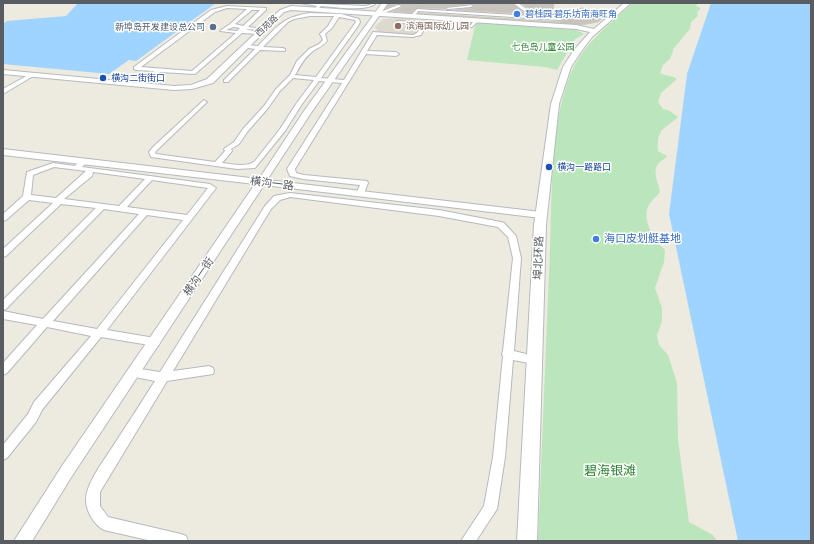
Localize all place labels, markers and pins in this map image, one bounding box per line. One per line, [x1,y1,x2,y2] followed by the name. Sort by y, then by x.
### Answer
[512,9,522,19] marker: 碧桂园·碧乐坊南海旺角
[525,9,617,19] place label: 碧桂园·碧乐坊南海旺角
[393,21,403,31] marker: 滨海国际幼儿园
[406,21,469,31] place label: 滨海国际幼儿园
[115,22,205,32] place label: 新埠岛开发建设总公司
[208,22,218,32] marker: 新埠岛开发建设总公司
[98,73,108,83] marker: 横沟二街街口
[111,73,165,83] place label: 横沟二街街口
[544,162,554,172] marker: 横沟一路路口
[557,162,611,172] place label: 横沟一路路口
[604,232,681,246] place label: 海口皮划艇基地
[591,234,601,244] marker: 海口皮划艇基地

